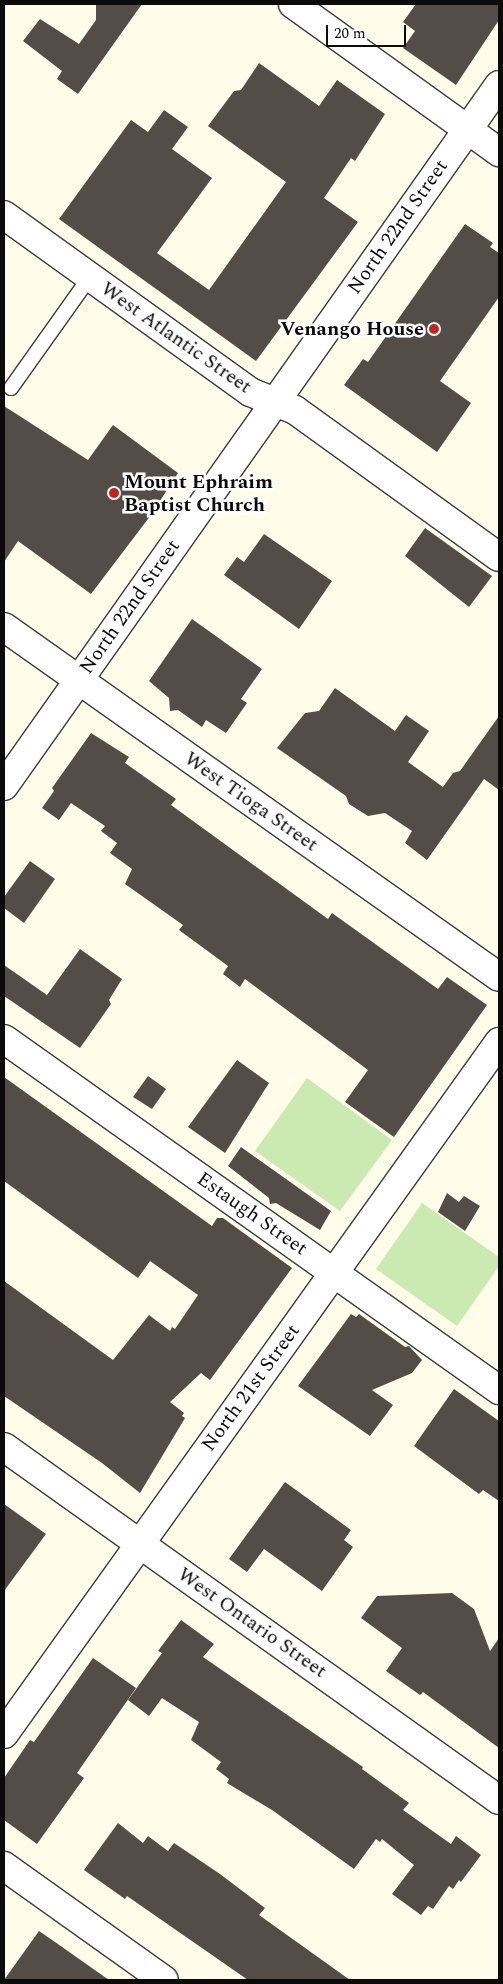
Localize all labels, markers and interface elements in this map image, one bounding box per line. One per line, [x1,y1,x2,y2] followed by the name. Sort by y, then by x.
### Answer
[328,15,408,47] scale bar
[334,22,366,45] text: 20 m
[343,155,453,299] street label: North 22nd Street
[96,277,256,399] street label: West Atlantic Street
[280,317,424,341] place label: Venango House
[428,323,440,335] marker: Venango House
[124,470,273,517] place label: Mount Ephraim Baptist Church
[108,487,120,499] marker: Mount Ephraim Baptist Church
[75,535,185,679] street label: North 22nd Street
[179,747,323,857] street label: West Tioga Street
[192,1167,312,1261] street label: Estaugh Street
[197,1320,305,1456] street label: North 21st Street
[173,1563,331,1683] street label: West Ontario Street

